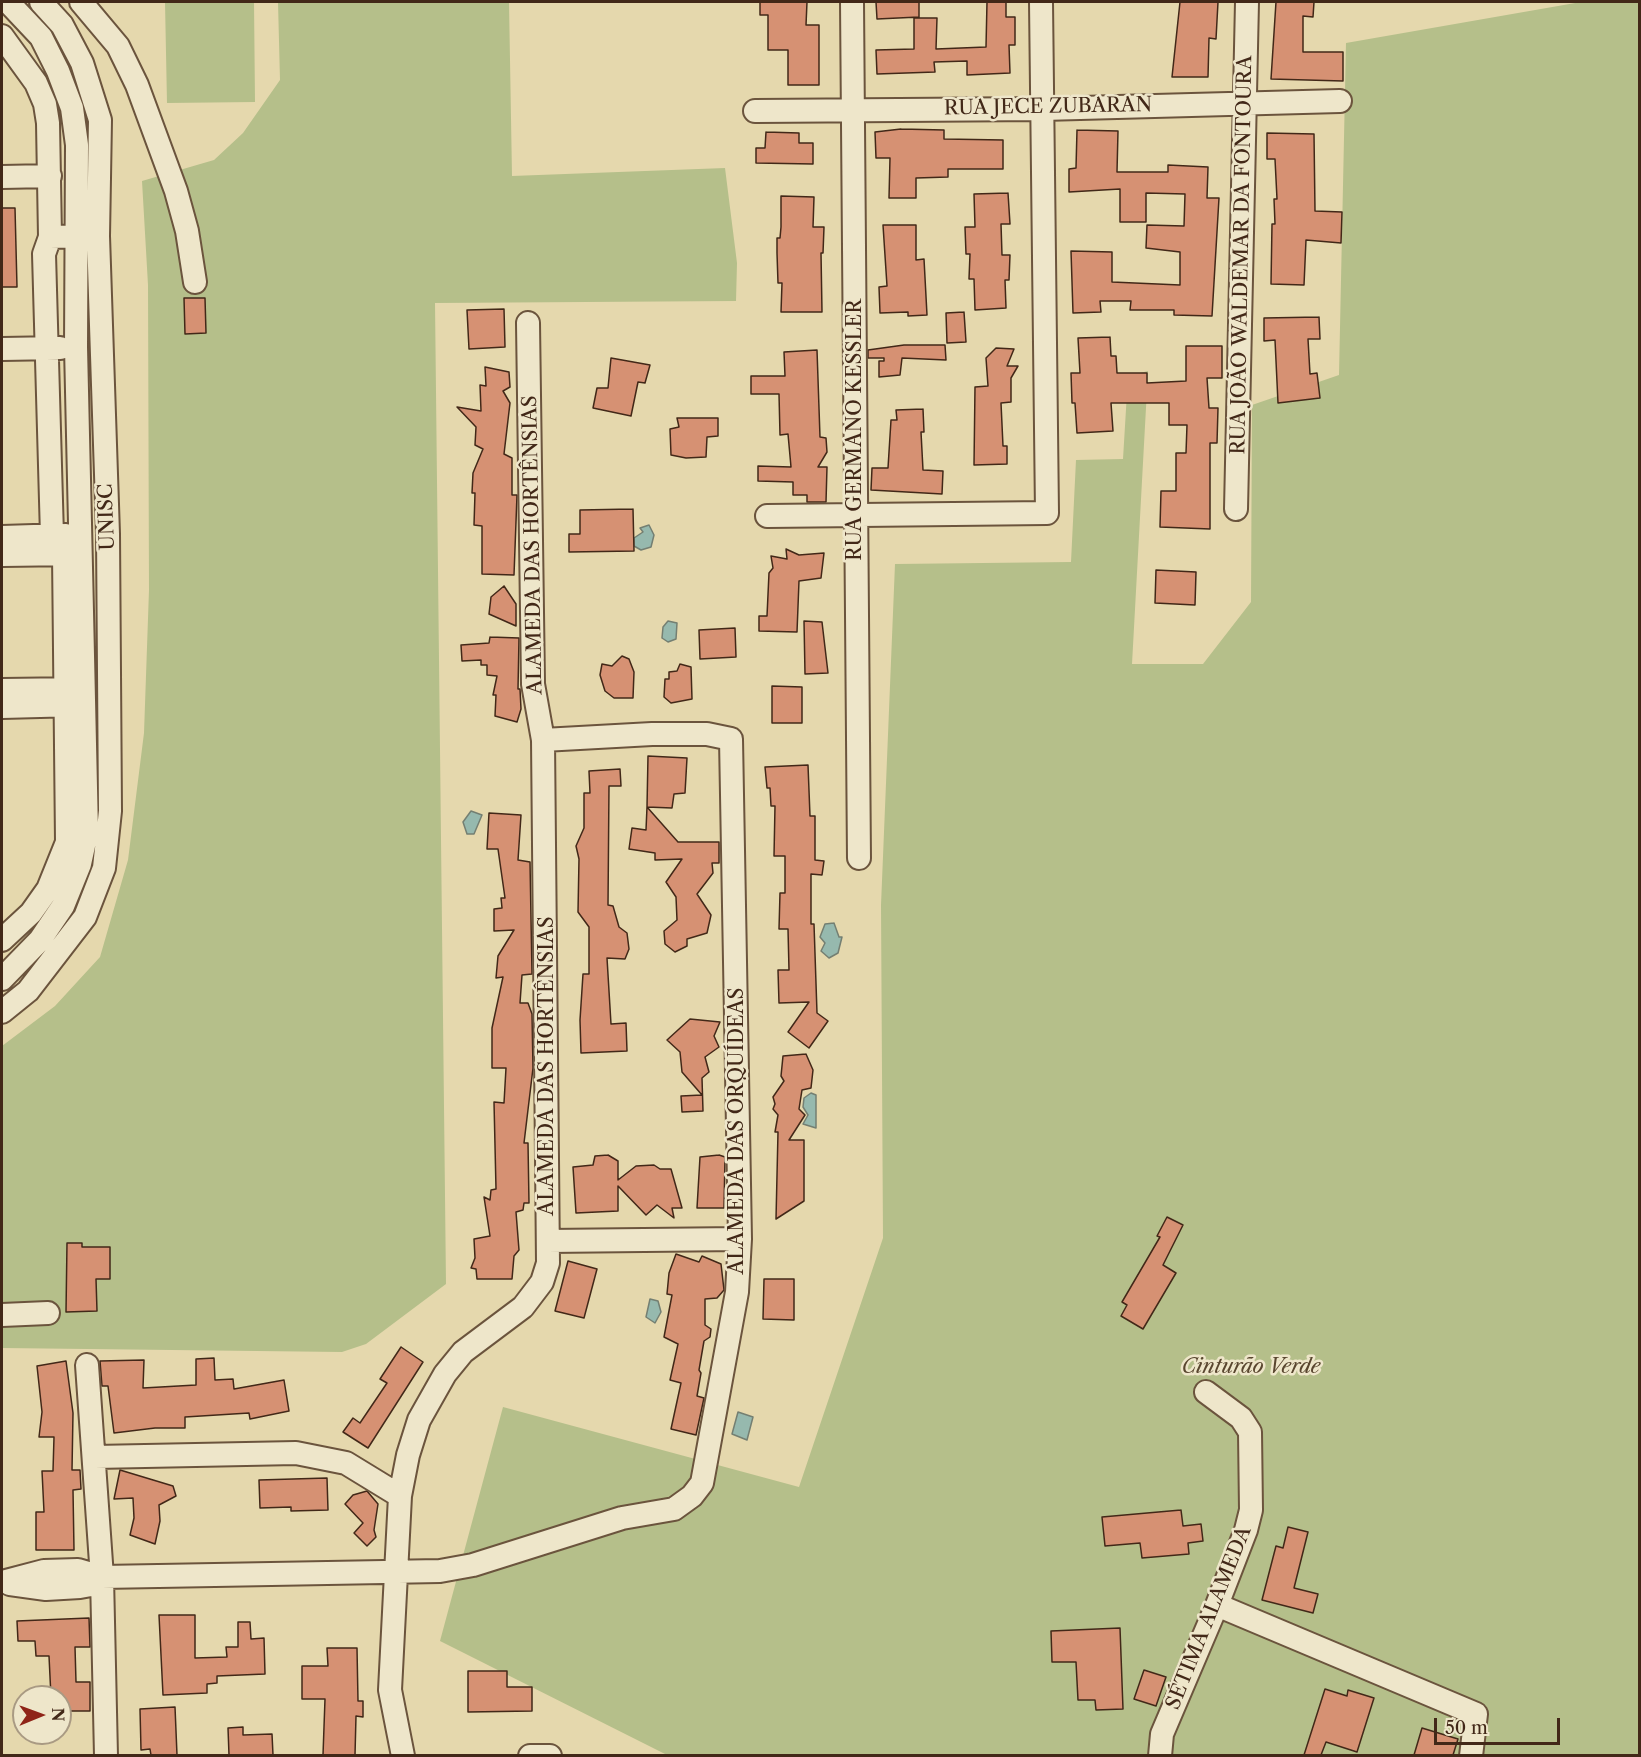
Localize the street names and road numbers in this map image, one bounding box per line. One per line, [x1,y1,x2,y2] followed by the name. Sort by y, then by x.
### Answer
[1227,55,1257,455] street label: RUA JOÃO WALDEMAR DA FONTOURA
[944,93,1152,121] street label: RUA JECE ZUBARAN
[843,299,867,561] street label: RUA GERMANO KESSLER
[518,395,548,695] street label: ALAMEDA DAS HORTÊNSIAS
[94,483,120,551] street label: UNISC
[535,916,559,1216] street label: ALAMEDA DAS HORTÊNSIAS
[725,987,749,1275] street label: ALAMEDA DAS ORQUÍDEAS
[1161,1523,1257,1713] street label: SÉTIMA ALAMEDA

